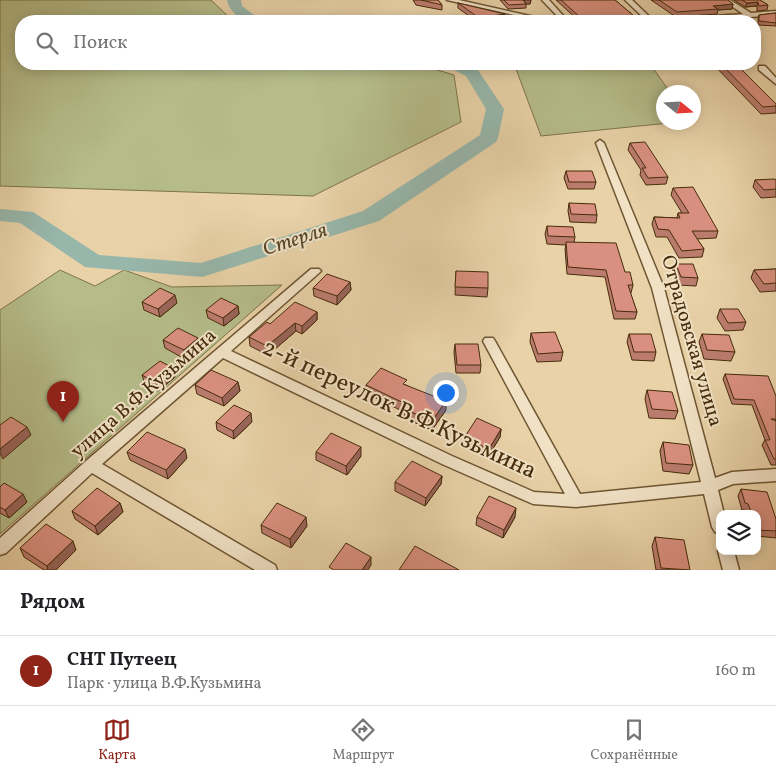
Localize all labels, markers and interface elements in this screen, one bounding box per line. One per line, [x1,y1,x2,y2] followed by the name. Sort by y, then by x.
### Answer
[15,15,761,70] search box
[33,29,61,57] icon: search
[73,30,127,56] text: Поиск
[656,85,701,130] north arrow
[259,216,331,264] water label: Стерля
[653,252,729,430] street label: Отрадовская улица
[65,323,223,465] street label: улица В.Ф.Кузьмина
[256,331,542,489] street label: 2-й переулок В.Ф.Кузьмина
[433,380,459,406] your location
[47,381,79,422] pin: 1
[716,510,761,555] map controls
[716,510,761,555] button: layers
[20,588,85,617] text: Рядом
[67,647,177,673] text: СНТ Путеец
[33,660,39,682] text: 1
[715,660,756,682] text: 160 m
[67,673,261,695] text: Парк · улица В.Ф.Кузьмина
[98,716,136,765] tab: Карта
[332,716,394,765] tab: Маршрут
[590,716,678,765] tab: Сохранённые

